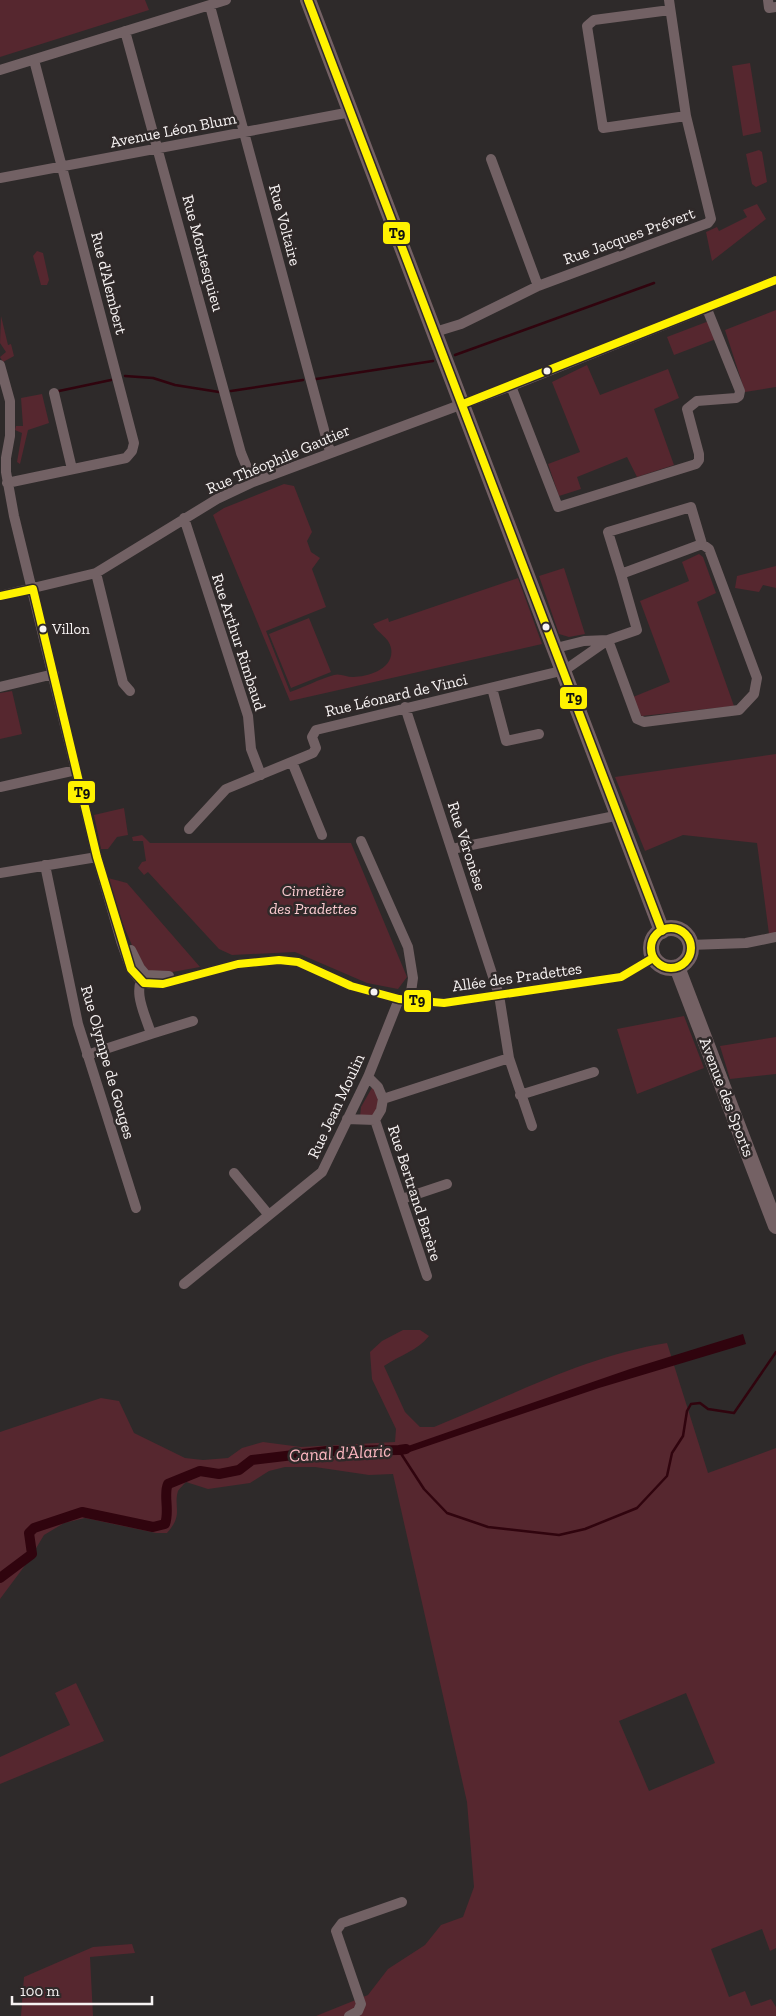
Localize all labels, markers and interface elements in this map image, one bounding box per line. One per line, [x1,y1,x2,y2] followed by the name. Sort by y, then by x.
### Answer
[108,108,238,152] street label: Avenue Léon Blum
[265,182,305,268] street label: Rue Voltaire
[178,193,228,313] street label: Rue Montesquieu
[561,203,697,269] street label: Rue Jacques Prévert
[382,221,411,245] line badge: T9
[389,225,406,242] text: T9
[87,230,131,336] street label: Rue d'Alembert
[542,366,552,376] unlabelled marker
[203,420,353,498] street label: Rue Théophile Gautier
[208,571,270,713] street label: Rue Arthur Rimbaud
[51,620,90,638] place label: Villon
[541,622,551,632] unlabelled marker
[38,624,48,634] marker: Villon
[323,669,469,721] street label: Rue Léonard de Vinci
[559,686,588,710] line badge: T9
[566,690,583,707] text: T9
[67,780,96,804] line badge: T9
[74,784,91,801] text: T9
[444,799,490,893] street label: Rue Véronèse
[269,881,357,918] park label: Cimetière des Pradettes
[451,958,583,996] street label: Allée des Pradettes
[77,983,139,1141] street label: Rue Olympe de Gouges
[369,987,379,997] unlabelled marker
[403,989,432,1013] line badge: T9
[409,992,426,1009] text: T9
[695,1035,759,1159] street label: Avenue des Sports
[303,1050,369,1161] street label: Rue Jean Moulin
[384,1123,446,1263] street label: Rue Bertrand Barère
[288,1439,392,1467] water label: Canal d'Alaric
[12,1974,152,2006] scale bar
[20,1982,59,2000] text: 100 m

